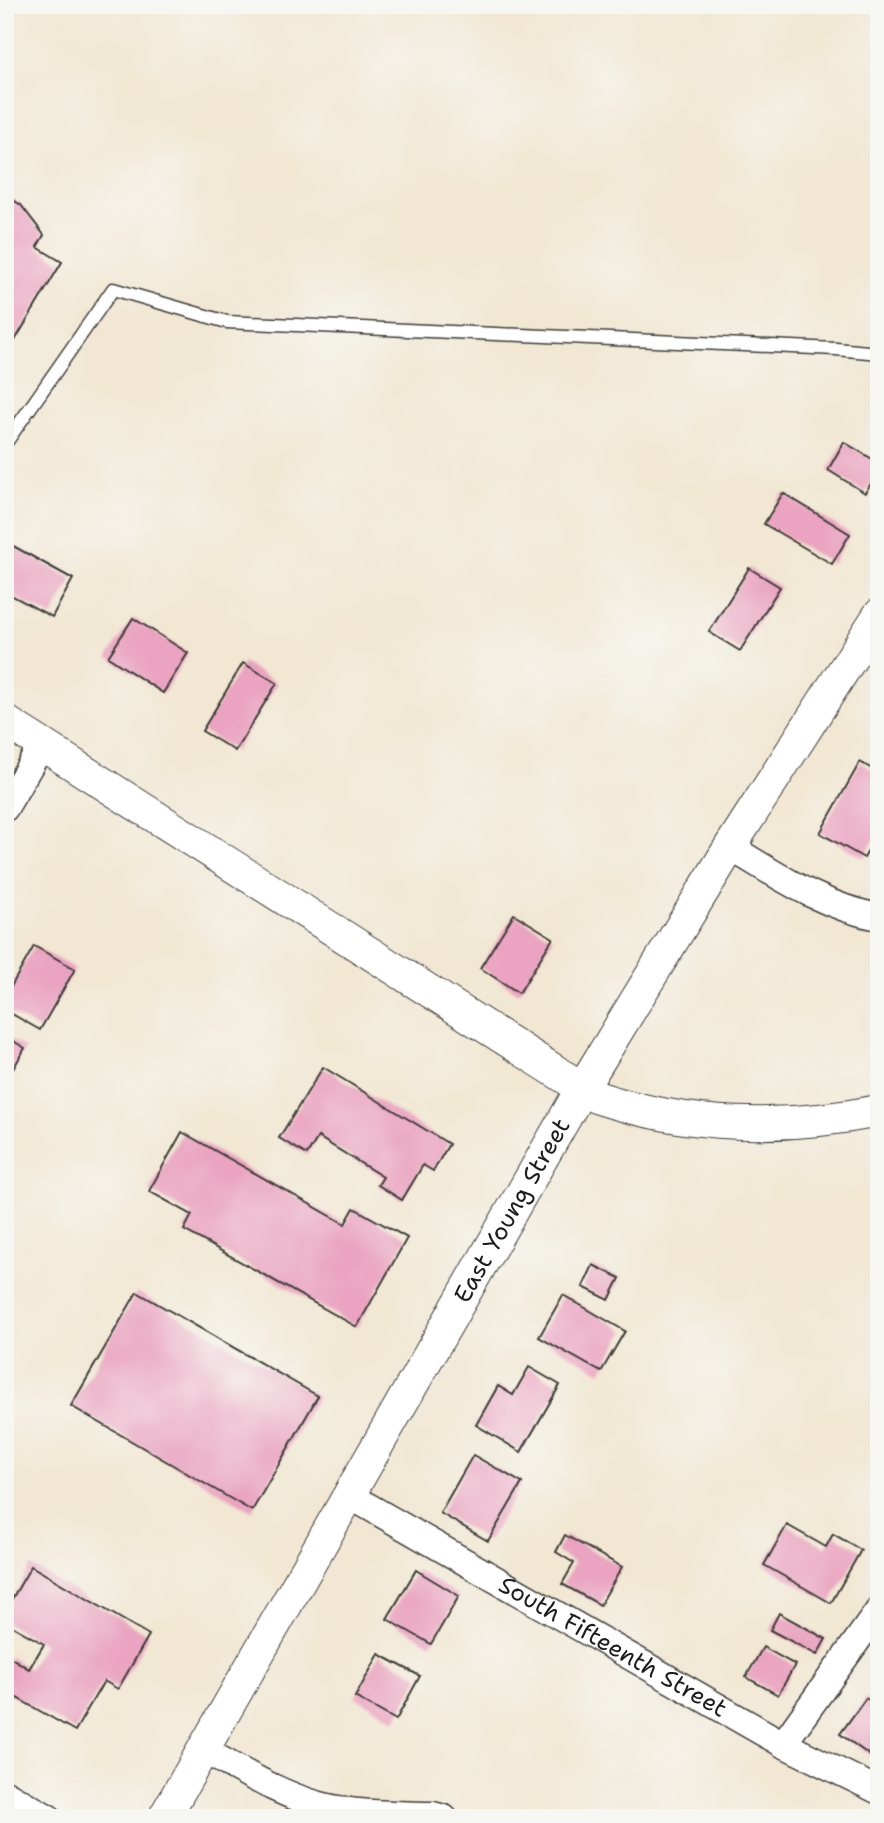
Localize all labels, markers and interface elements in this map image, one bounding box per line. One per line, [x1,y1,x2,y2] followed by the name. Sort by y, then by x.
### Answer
[446,1112,577,1309] street label: East Young Street
[493,1569,733,1725] street label: South Fifteenth Street

